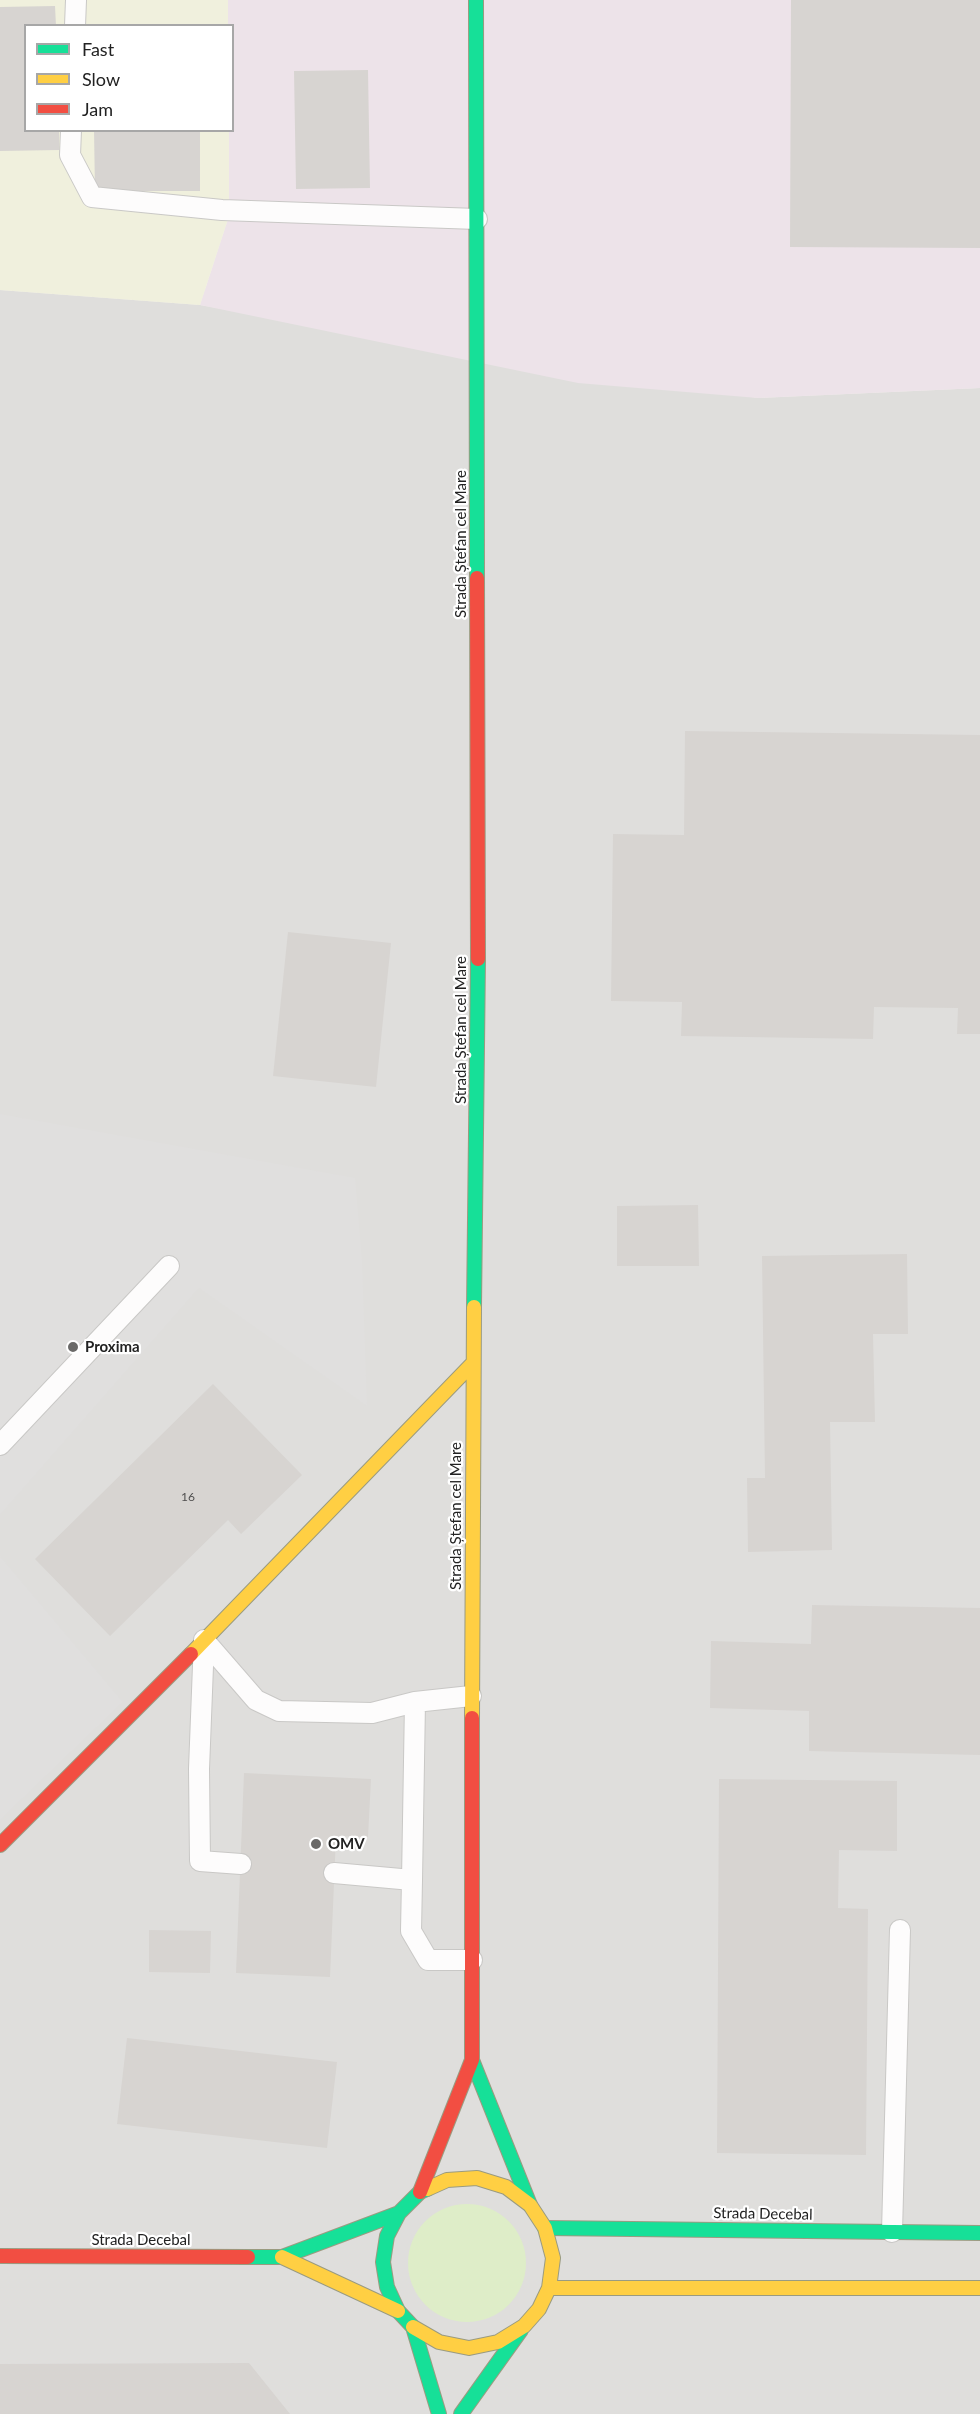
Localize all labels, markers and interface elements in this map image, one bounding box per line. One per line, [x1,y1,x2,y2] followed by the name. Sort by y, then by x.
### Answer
[24,24,234,132] legend
[82,38,114,60] text: Fast
[82,68,120,90] text: Slow
[82,98,113,120] text: Jam
[452,470,470,618] street label: Strada Ștefan cel Mare
[452,956,470,1104] street label: Strada Ștefan cel Mare
[85,1338,140,1356] place label: Proxima
[66,1340,80,1354] marker: Proxima
[447,1442,465,1590] street label: Strada Ștefan cel Mare
[181,1490,195,1504] house number: 16
[328,1835,365,1853] place label: OMV
[309,1837,323,1851] marker: OMV
[713,2204,813,2224] street label: Strada Decebal
[91,2231,191,2249] street label: Strada Decebal

